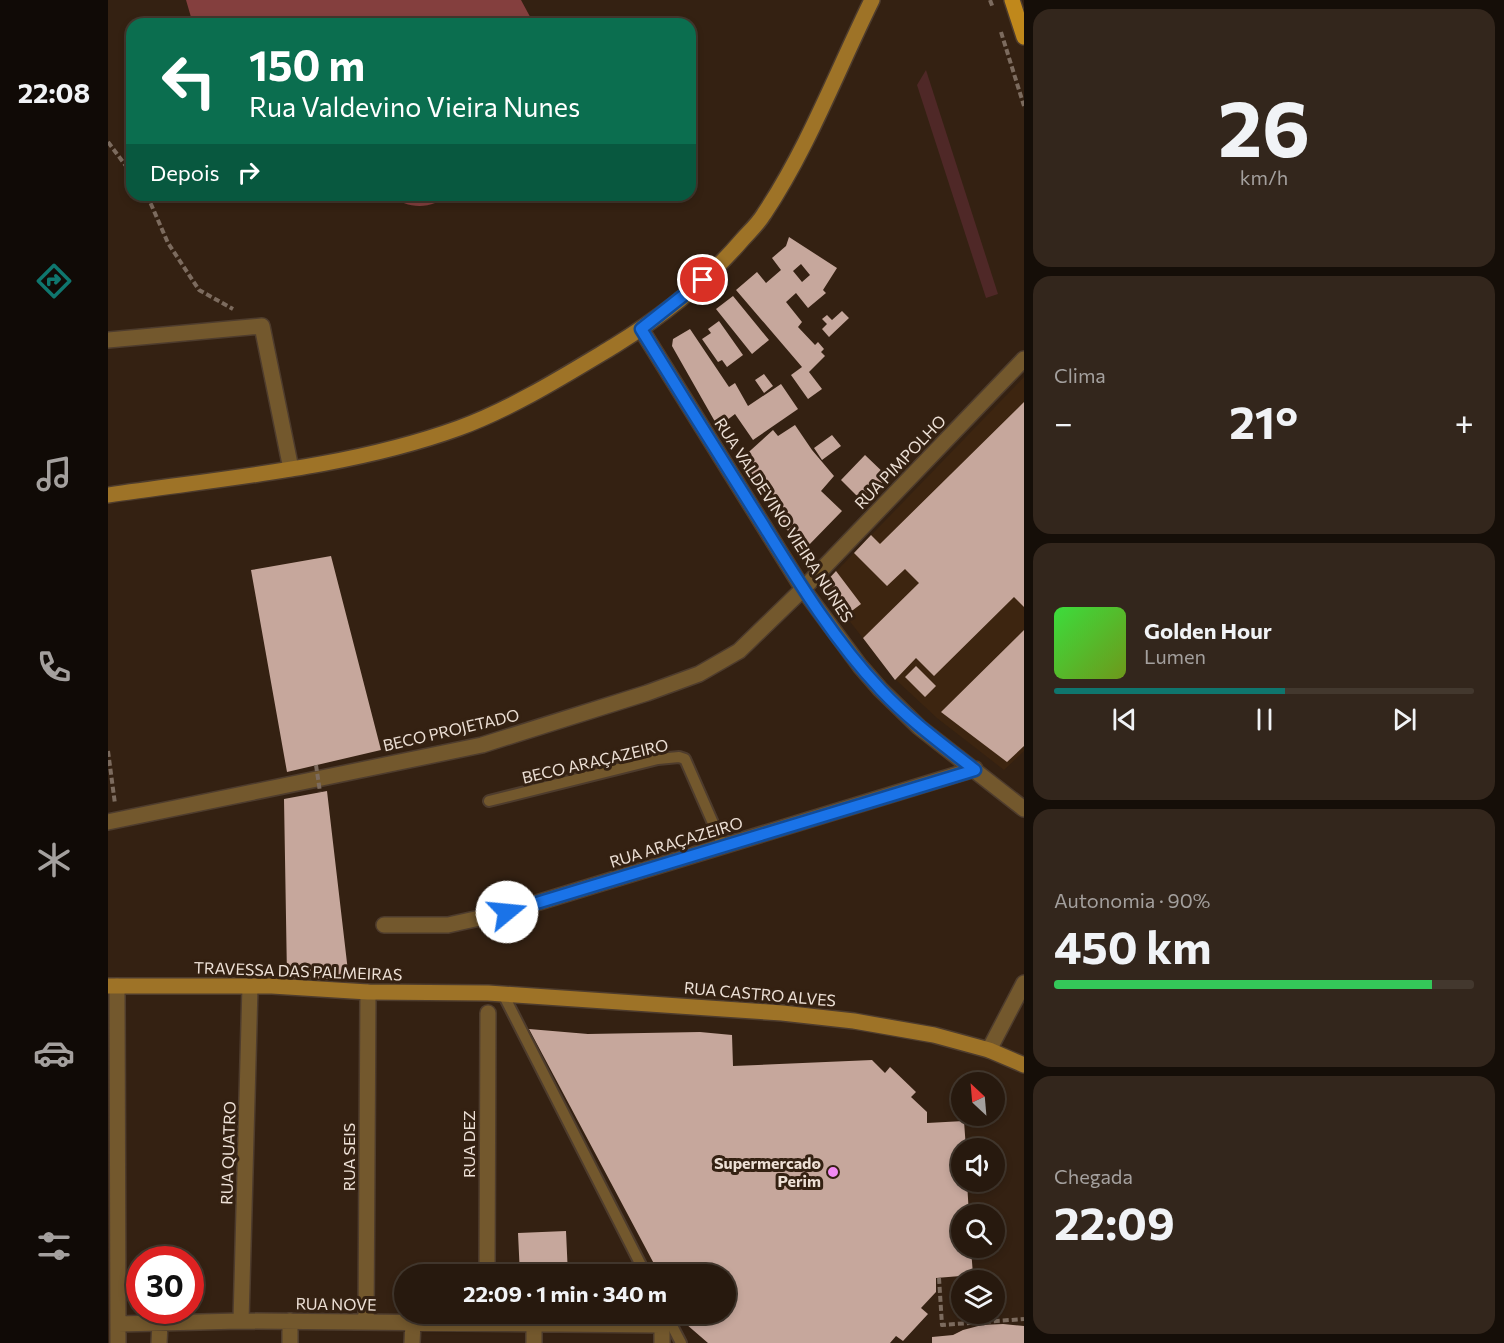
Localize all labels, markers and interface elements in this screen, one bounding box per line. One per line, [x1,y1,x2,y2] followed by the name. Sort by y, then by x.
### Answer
[249,38,365,90] text: 150 m
[150,42,228,120] icon: left
[18,76,90,109] text: 22:08
[1218,78,1310,173] text: 26
[249,90,580,123] text: Rua Valdevino Vieira Nunes
[232,156,265,189] icon: right
[150,159,220,186] text: Depois
[1240,165,1288,189] text: km/h
[677,254,728,305] pin
[33,260,75,302] icon: directions
[686,263,719,296] icon: arrive
[1054,363,1106,387] text: Clima
[1229,393,1298,448] text: 21°
[1054,401,1073,442] text: −
[1455,401,1474,442] text: +
[850,411,949,512] street label: RUA PIMPOLHO
[711,414,858,625] street label: RUA VALDEVINO VIEIRA NUNES
[33,453,75,495] icon: music
[1144,617,1272,644] text: Golden Hour
[1144,644,1206,668] text: Lumen
[33,646,75,688] icon: phone
[1108,703,1141,736] icon: previous
[1248,703,1281,736] icon: pause
[1388,703,1421,736] icon: next
[381,705,521,754] street label: BECO PROJETADO
[520,734,670,787] street label: BECO ARAÇAZEIRO
[607,812,745,871] street label: RUA ARAÇAZEIRO
[33,839,75,881] icon: climate
[475,880,539,944] position arrow
[1054,888,1210,912] text: Autonomia · 90%
[1054,918,1211,973] text: 450 km
[193,957,403,984] street label: TRAVESSA DAS PALMEIRAS
[683,977,837,1010] street label: RUA CASTRO ALVES
[33,1032,75,1074] icon: car
[951,1072,1005,1126] north arrow
[951,1072,1005,1324] map controls
[216,1101,239,1205] street label: RUA QUATRO
[459,1110,478,1178] street label: RUA DEZ
[339,1123,358,1191] street label: RUA SEIS
[951,1138,1005,1192] button: sound
[714,1153,821,1190] place label: Supermercado Perim
[1054,1164,1133,1188] text: Chegada
[826,1165,840,1179] marker: Supermercado Perim
[1054,1194,1175,1249] text: 22:09
[951,1204,1005,1258] button: search
[33,1225,75,1267] icon: filters
[126,1246,204,1324] speed limit sign: 30
[951,1270,1005,1324] button: layers
[463,1280,667,1307] text: 22:09 · 1 min · 340 m
[295,1293,377,1314] street label: RUA NOVE

